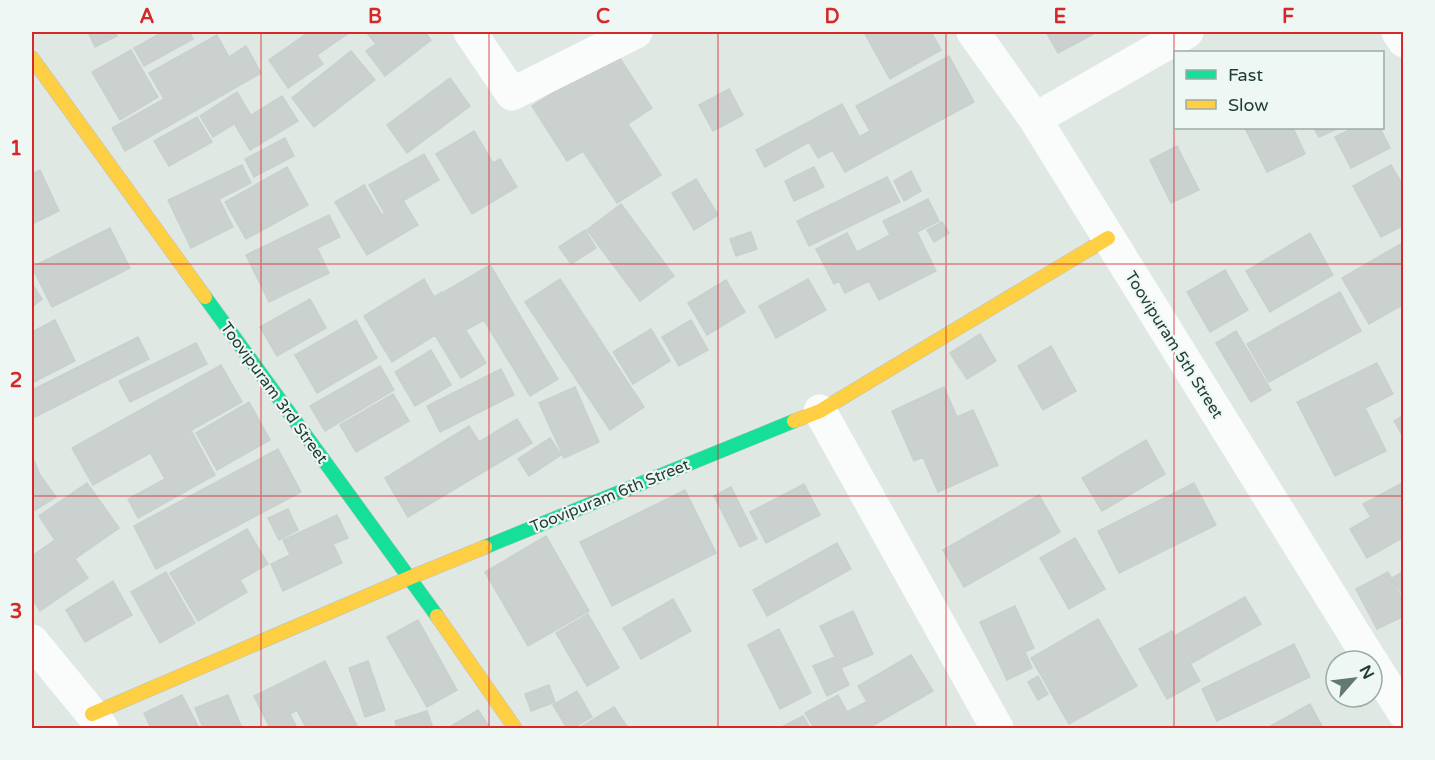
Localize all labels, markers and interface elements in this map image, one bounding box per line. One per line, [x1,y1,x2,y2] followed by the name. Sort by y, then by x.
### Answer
[140,5,155,29] text: A
[368,5,382,29] text: B
[596,5,610,29] text: C
[824,5,840,29] text: D
[1054,5,1067,29] text: E
[1282,5,1294,29] text: F
[1174,51,1384,129] legend
[1228,64,1263,86] text: Fast
[1228,94,1269,116] text: Slow
[10,137,22,161] text: 1
[1120,268,1228,422] street label: Toovipuram 5th Street
[216,318,332,468] street label: Toovipuram 3rd Street
[10,369,22,393] text: 2
[527,455,693,537] street label: Toovipuram 6th Street
[10,600,22,624] text: 3
[1324,649,1384,709] north arrow
[1355,662,1378,683] text: N

